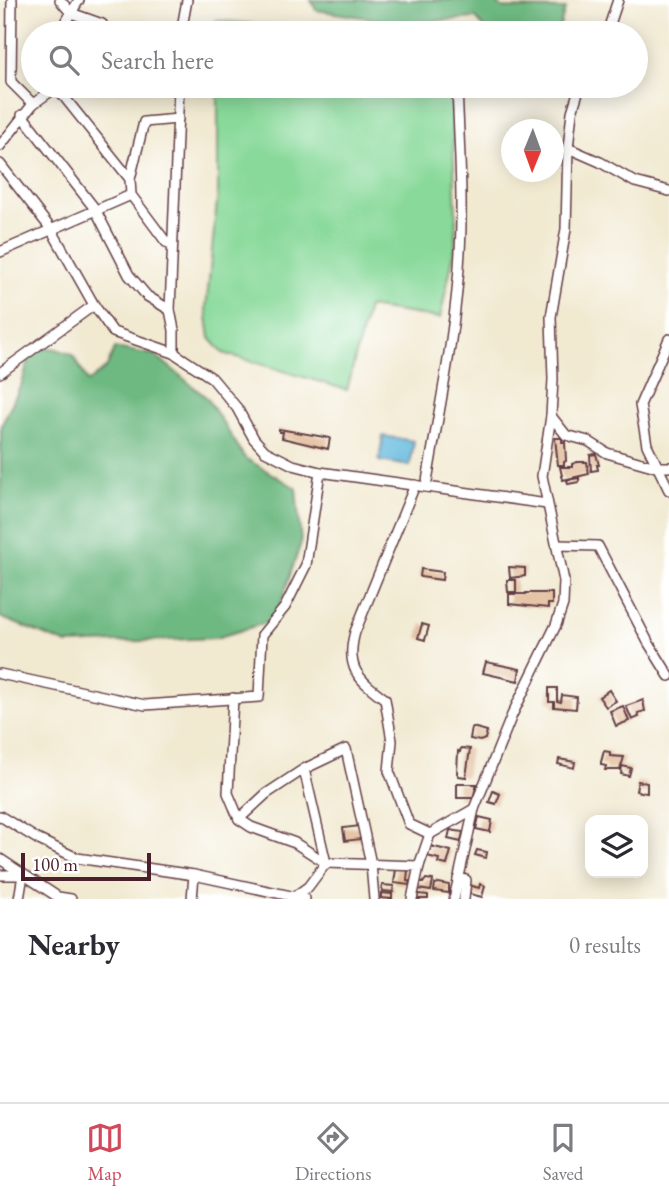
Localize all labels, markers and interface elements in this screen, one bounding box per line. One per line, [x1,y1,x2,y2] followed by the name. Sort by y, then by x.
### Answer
[21,21,648,98] search box
[45,41,83,79] icon: search
[101,43,214,77] text: Search here
[501,119,564,182] north arrow
[585,815,648,878] map controls
[585,815,648,878] button: layers
[21,850,150,882] scale bar
[32,852,78,877] text: 100 m
[28,925,120,964] text: Nearby
[569,930,641,960] text: 0 results
[86,1119,124,1186] tab: Map
[295,1119,371,1186] tab: Directions
[543,1119,583,1186] tab: Saved

